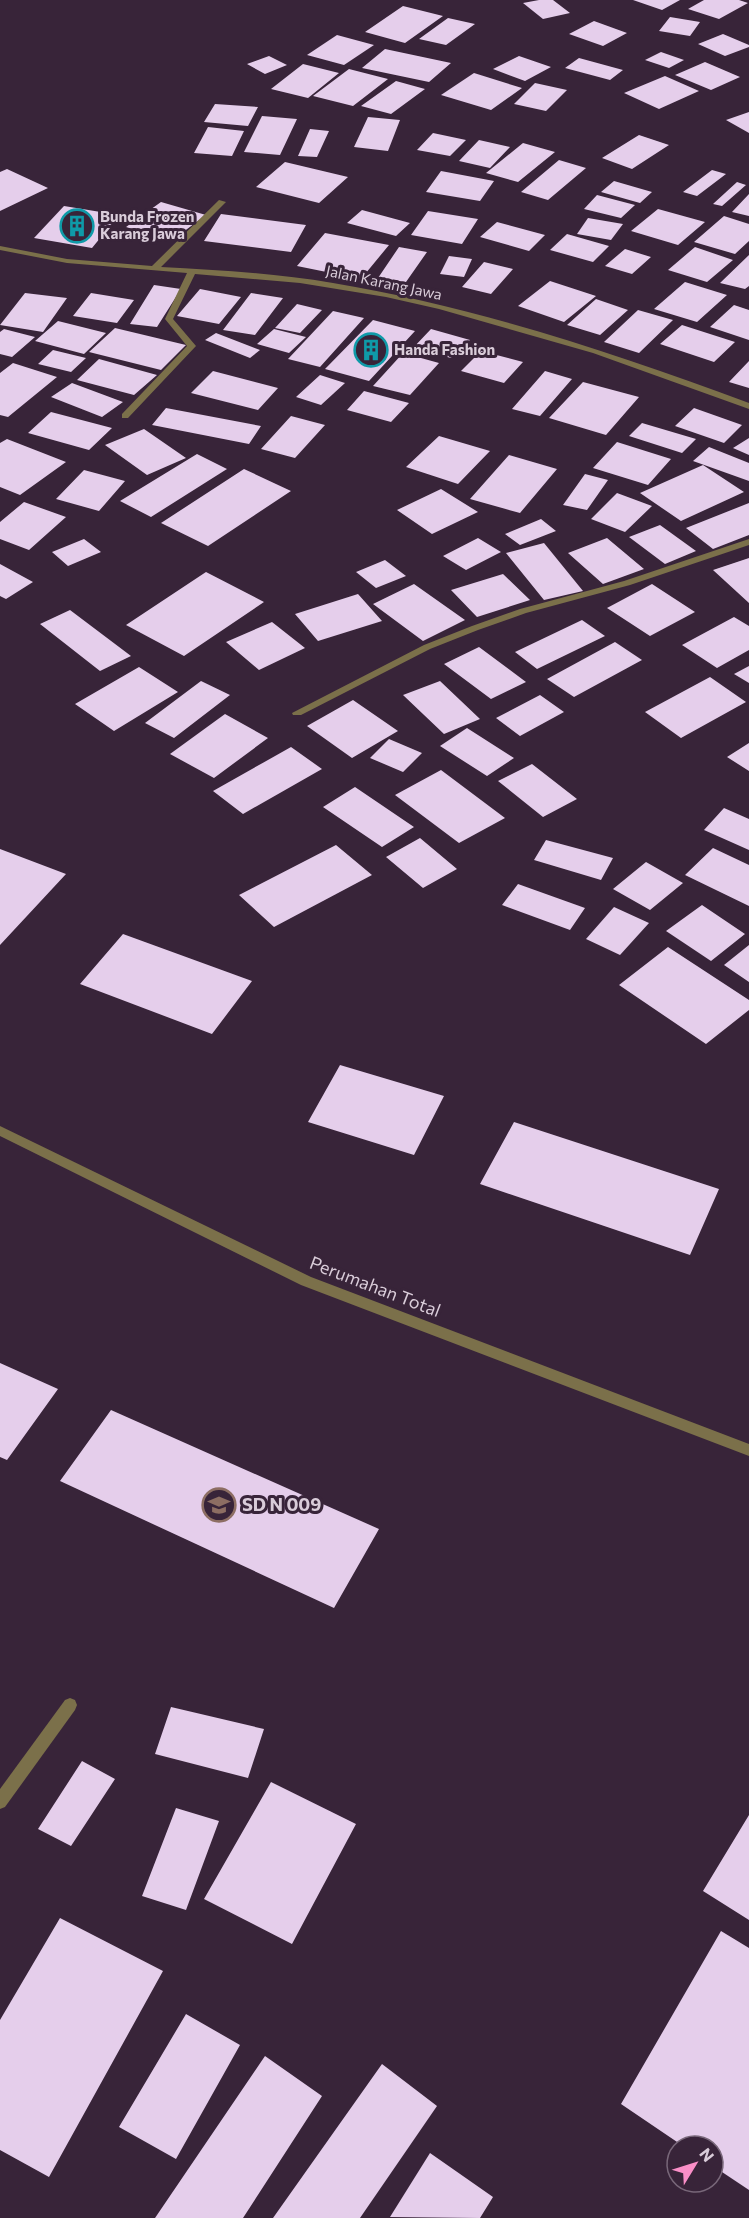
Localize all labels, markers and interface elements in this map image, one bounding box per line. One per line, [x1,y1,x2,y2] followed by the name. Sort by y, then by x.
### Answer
[100,207,194,242] place label: Bunda Frozen Karang Jawa
[59,208,95,244] building icon: Bunda Frozen Karang Jawa
[324,261,444,303] street label: Jalan Karang Jawa
[353,332,389,368] building icon: Handa Fashion
[394,340,495,358] place label: Handa Fashion
[307,1251,444,1321] street label: Perumahan Total
[201,1487,237,1523] school or university icon: SD N 009
[242,1493,321,1515] place label: SD N 009
[665,2134,725,2194] north arrow
[696,2144,718,2165] text: N

